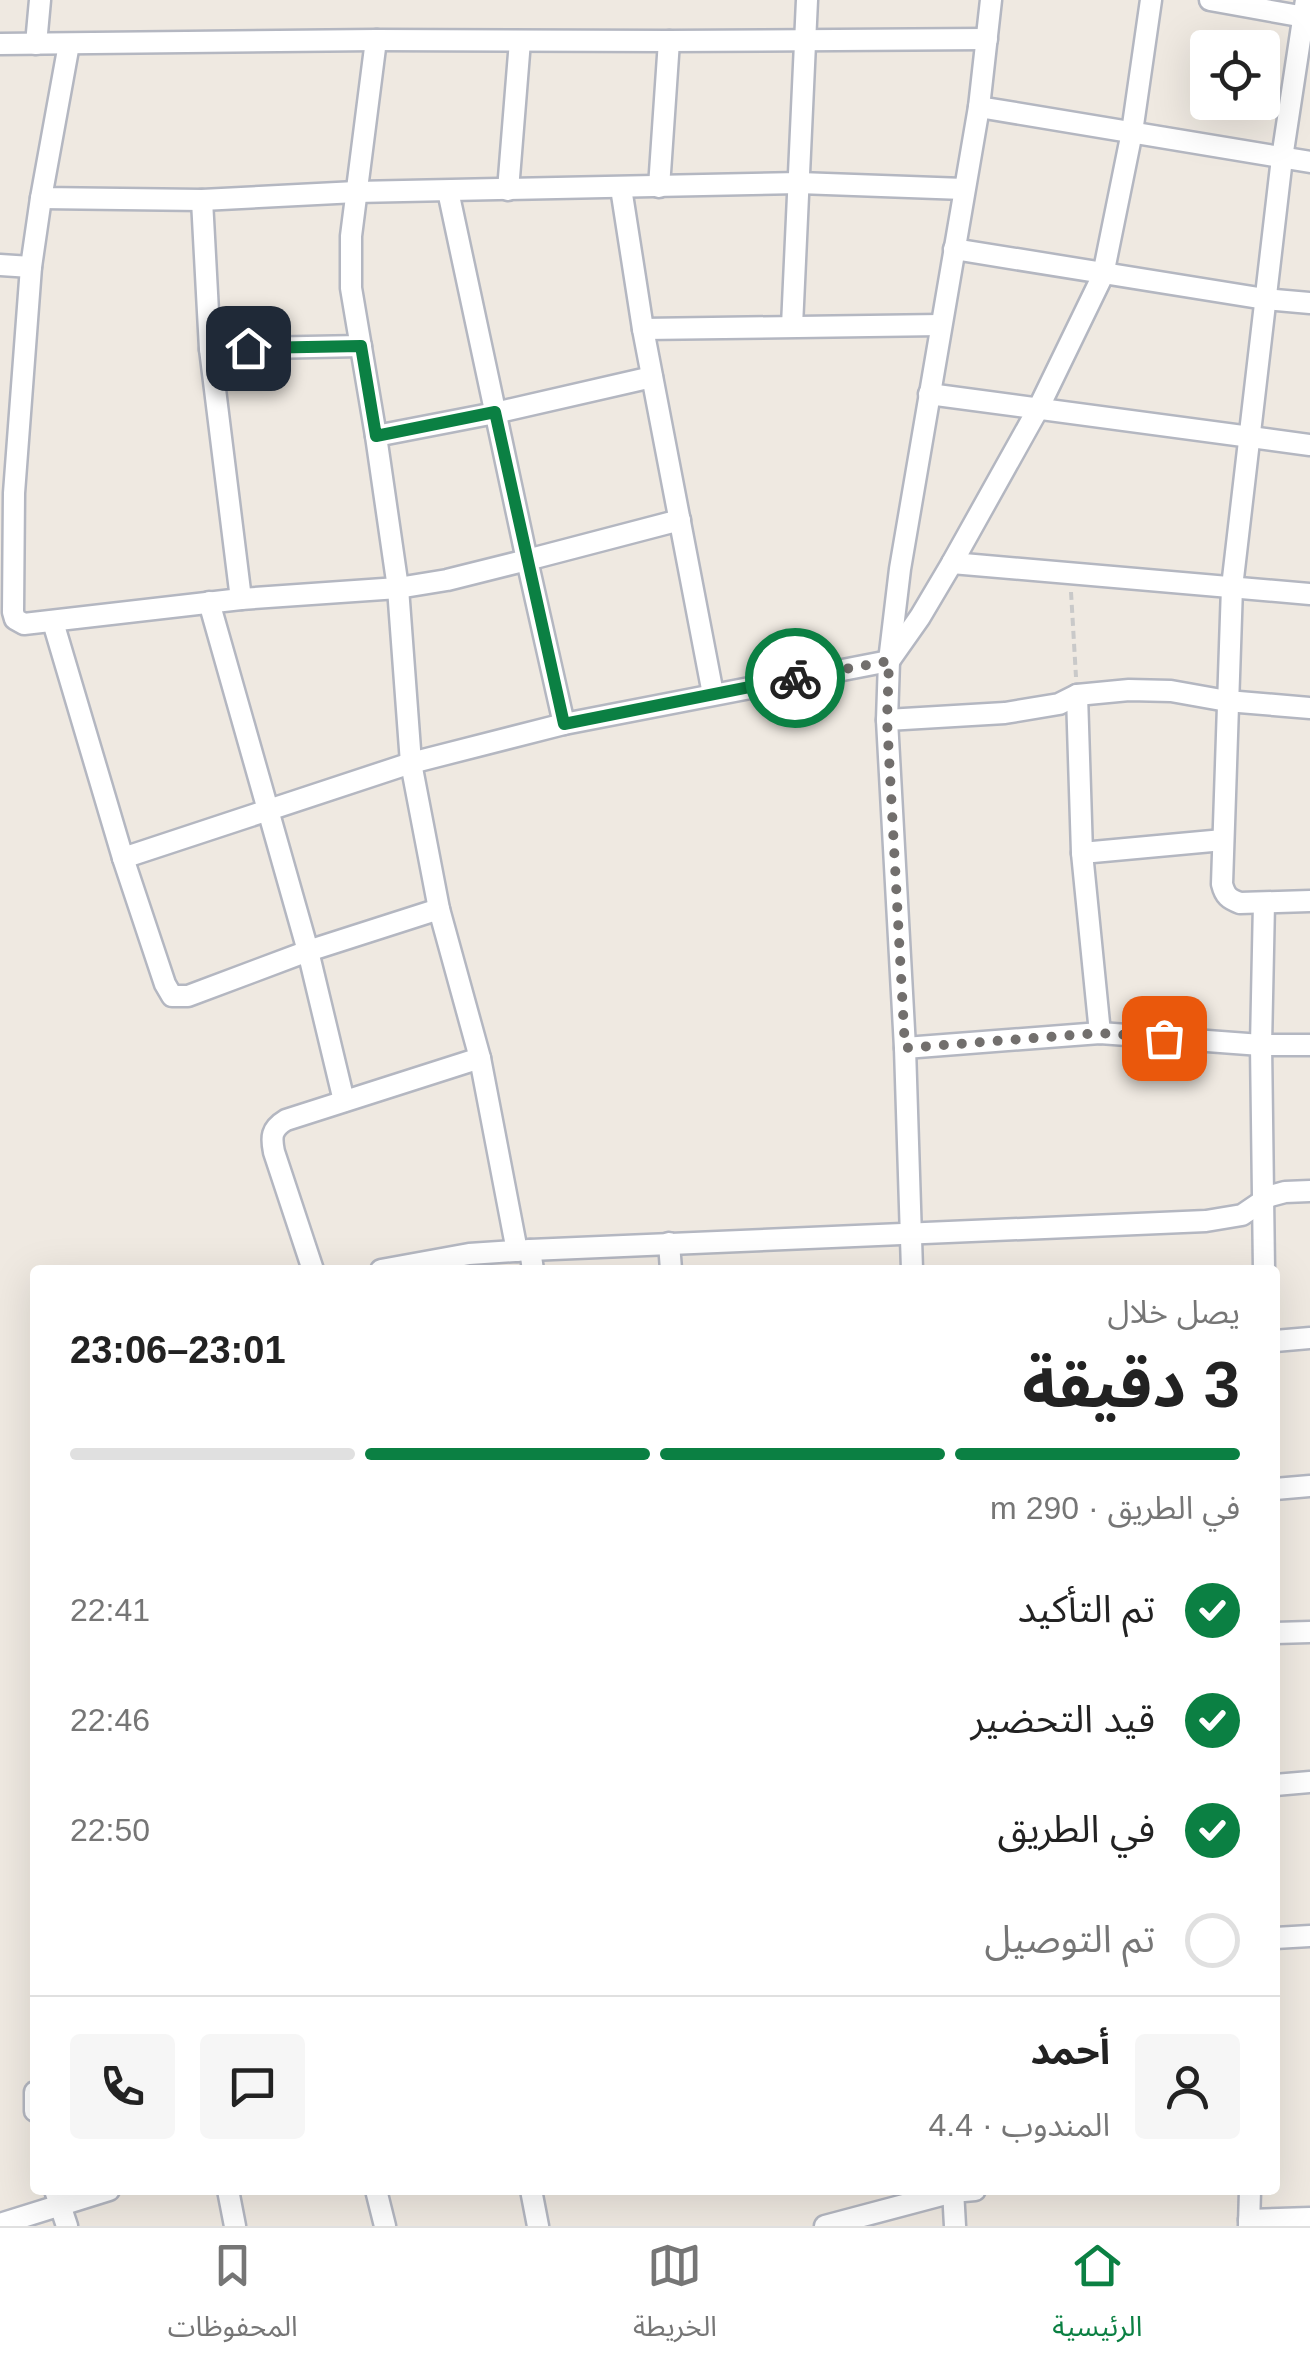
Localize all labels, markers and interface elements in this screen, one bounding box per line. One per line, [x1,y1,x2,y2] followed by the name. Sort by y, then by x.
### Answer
[1190,30,1280,120] map controls
[1190,30,1280,120] button: locate
[206,306,291,391] pin
[221,321,276,376] icon: home
[745,628,845,728] courier
[768,651,823,706] icon: bike
[1122,996,1207,1081] pin
[1137,1011,1192,1066] icon: bag
[1108,1294,1240,1330] text: يصل خلال
[70,1329,286,1371] text: 23:01–23:06
[1022,1348,1240,1421] text: 3 دقيقة
[990,1490,1240,1526] text: في الطريق · 290 m
[1185,1583,1240,1638] icon: check
[1018,1588,1155,1630] text: تم التأكيد
[70,1592,150,1628] text: 22:41
[1185,1693,1240,1748] icon: check
[970,1698,1155,1740] text: قيد التحضير
[70,1702,150,1738] text: 22:46
[1185,1803,1240,1858] icon: check
[998,1808,1155,1850] text: في الطريق
[70,1812,150,1848] text: 22:50
[984,1918,1155,1960] text: تم التوصيل
[1030,2030,1110,2072] text: أحمد
[70,2034,175,2139] button: phone
[200,2034,305,2139] button: chat
[1135,2034,1240,2139] button: person
[929,2107,1110,2143] text: المندوب · 4.4
[168,2238,298,2357] tab: المحفوظات
[633,2238,717,2357] tab: الخريطة
[1052,2238,1142,2357] tab: الرئيسية

